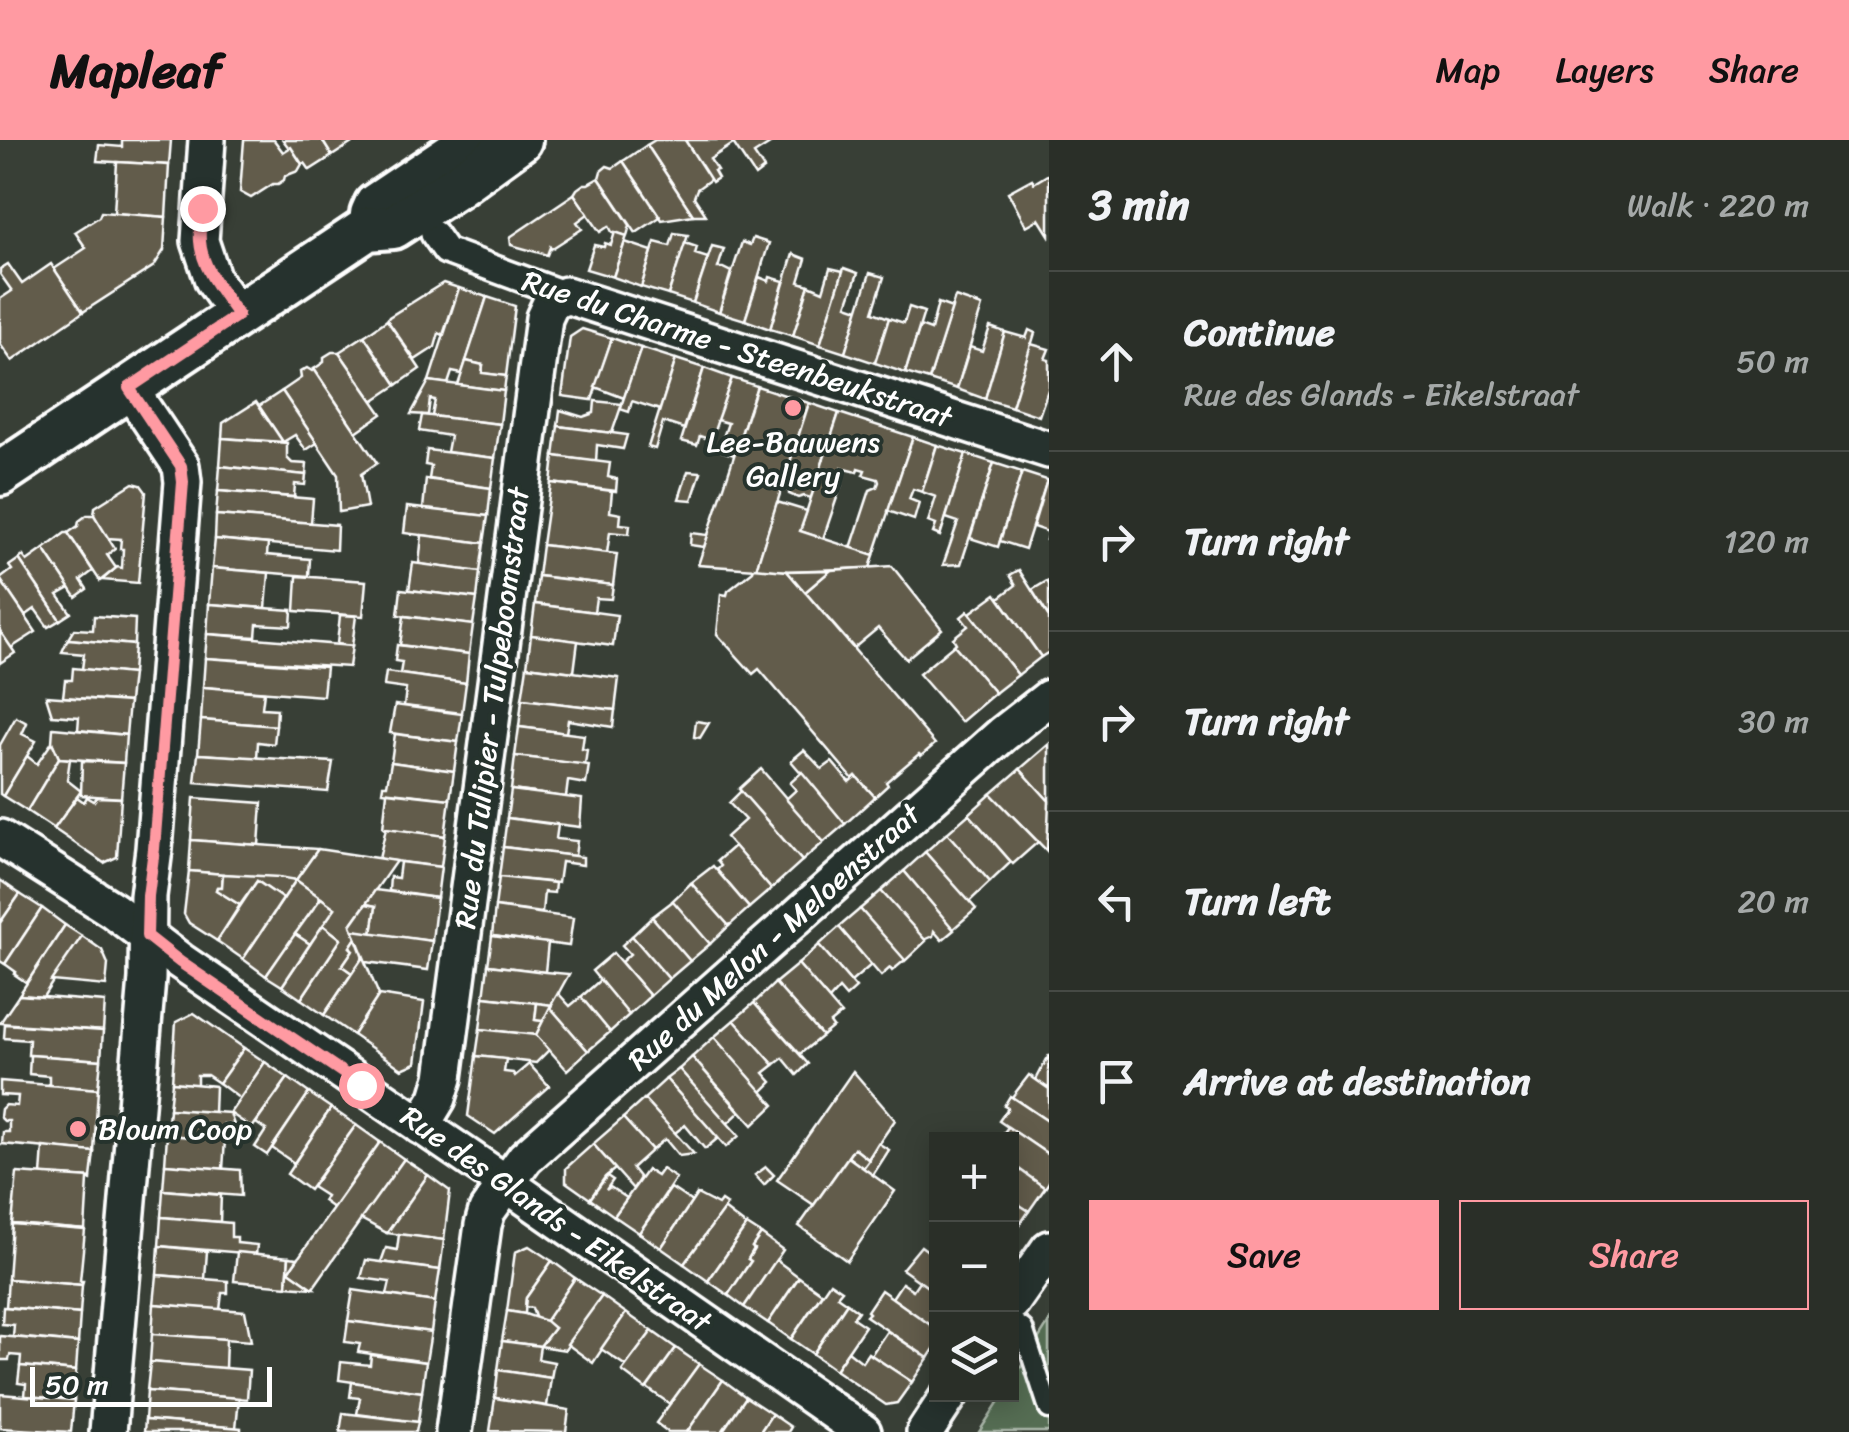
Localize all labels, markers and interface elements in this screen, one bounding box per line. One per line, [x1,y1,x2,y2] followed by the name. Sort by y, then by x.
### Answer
[50,28,222,113] text: Mapleaf
[1436,39,1500,101] text: Map
[1555,39,1654,101] text: Layers
[1709,39,1799,101] text: Share
[1089,168,1189,242] text: 3 min
[1627,177,1809,234] text: Walk · 220 m
[180,186,226,232] route end
[515,254,961,445] street label: Rue du Charme - Steenbeukstraat
[1184,299,1335,366] text: Continue
[1736,333,1809,390] text: 50 m
[1089,334,1144,389] icon: ahead
[1184,366,1579,423] text: Rue des Glands - Eikelstraat
[782,397,804,419] marker: Lee-Bauwens Gallery
[706,415,880,503] place label: Lee-Bauwens Gallery
[438,482,546,932] street label: Rue du Tulipier - Tulpeboomstraat
[1184,508,1349,575] text: Turn right
[1724,513,1809,570] text: 120 m
[1089,514,1144,569] icon: right
[1184,688,1349,755] text: Turn right
[1738,693,1809,750] text: 30 m
[1089,694,1144,749] icon: right
[614,788,935,1085] street label: Rue du Melon - Meloenstraat
[1184,868,1330,935] text: Turn left
[1737,873,1809,930] text: 20 m
[1089,874,1144,929] icon: left
[1184,1048,1531,1115] text: Arrive at destination
[1089,1054,1144,1109] icon: arrive
[339,1063,385,1109] route start
[389,1091,725,1348] street label: Rue des Glands - Eikelstraat
[98,1102,252,1156] place label: Bloum Coop
[67,1118,89,1140] marker: Bloum Coop
[929,1132,1019,1402] map controls
[929,1132,1019,1222] button: +
[1089,1200,1439,1310] button: Save
[1459,1200,1809,1310] button: Share
[929,1222,1019,1312] button: −
[929,1312,1019,1402] button: layers
[45,1360,109,1409] text: 50 m
[30,1362,272,1406] scale bar

